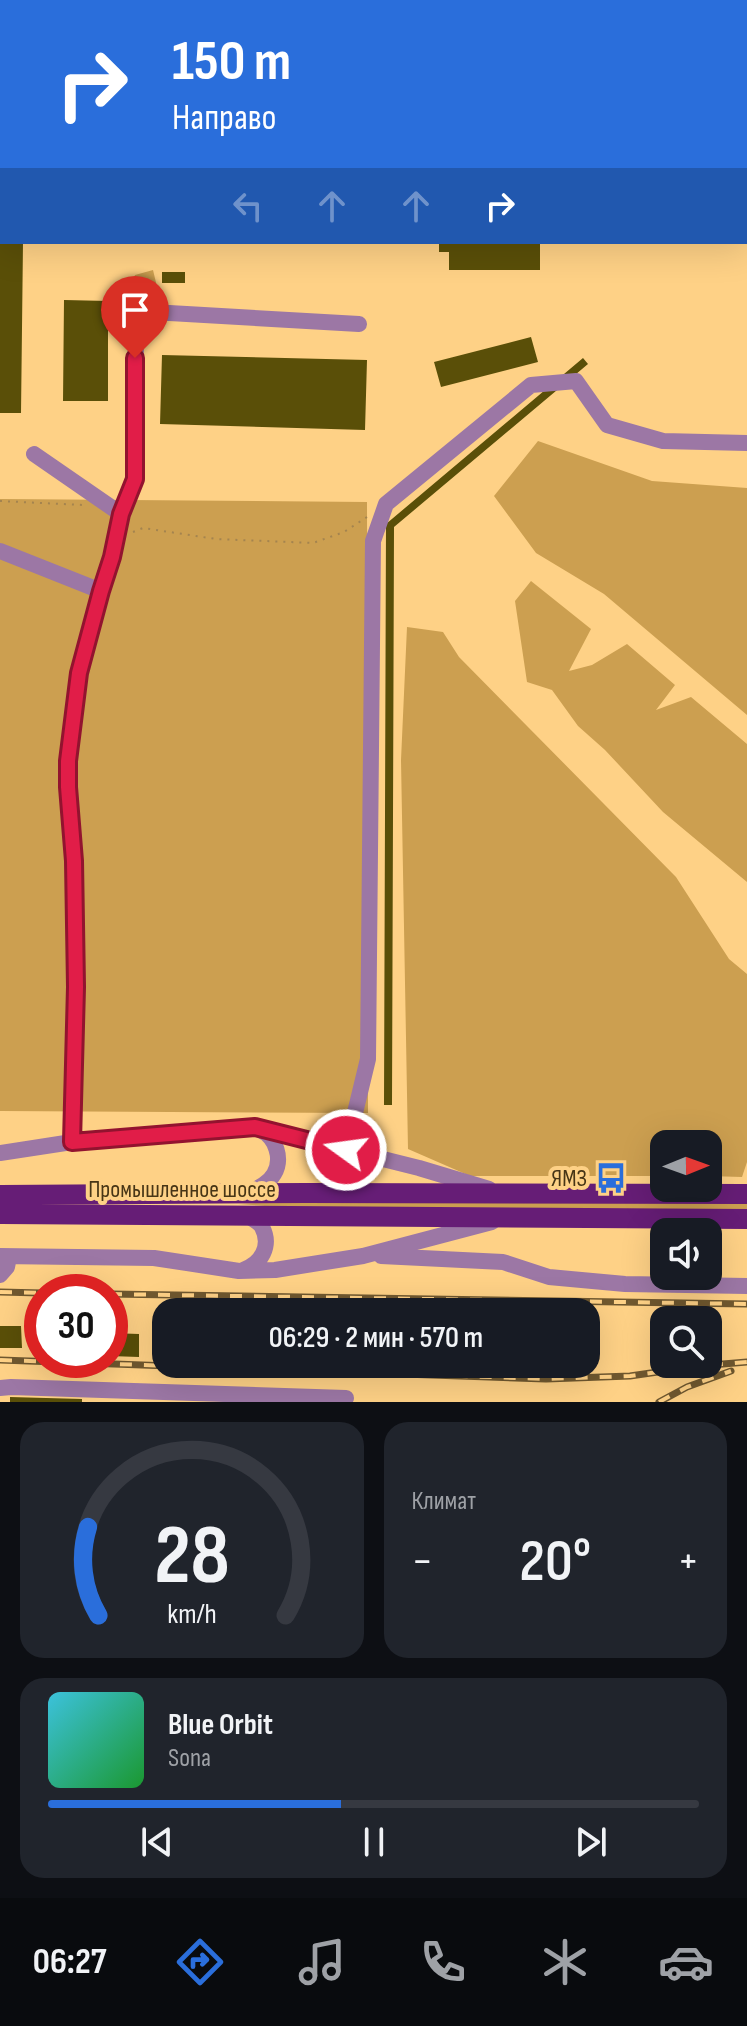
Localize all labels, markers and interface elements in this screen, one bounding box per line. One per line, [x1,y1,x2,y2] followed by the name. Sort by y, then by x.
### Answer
[172,29,291,96] text: 150 m
[40,32,144,136] icon: right
[172,97,276,140] text: Направо
[226,184,270,228] icon: left
[310,184,354,228] icon: ahead
[394,184,438,228] icon: ahead
[478,184,522,228] icon: right
[101,276,169,358] pin
[113,288,157,332] icon: arrive
[304,1108,388,1192] position arrow
[650,1130,722,1202] north arrow
[650,1130,722,1378] map controls
[594,1161,628,1195] bus stop icon: ЯМЗ
[551,1164,587,1193] place label: ЯМЗ
[88,1175,276,1204] street label: Промышленное шоссе
[650,1218,722,1290] button: sound
[24,1274,128,1378] speed limit sign: 30
[650,1306,722,1378] button: search
[269,1320,483,1356] text: 06:29 · 2 мин · 570 m
[412,1486,476,1517] text: Климат
[154,1507,230,1607] text: 28
[519,1526,591,1598] text: 20°
[412,1535,433,1588] text: −
[677,1535,699,1588] text: +
[167,1597,216,1632] text: km/h
[168,1707,273,1743] text: Blue Orbit
[168,1743,211,1774] text: Sona
[135,1820,179,1864] icon: previous
[352,1820,396,1864] icon: pause
[569,1820,613,1864] icon: next
[172,1934,228,1990] icon: directions
[294,1934,350,1990] icon: music
[415,1934,471,1990] icon: phone
[537,1934,593,1990] icon: climate
[658,1934,714,1990] icon: car
[33,1941,106,1984] text: 06:27

